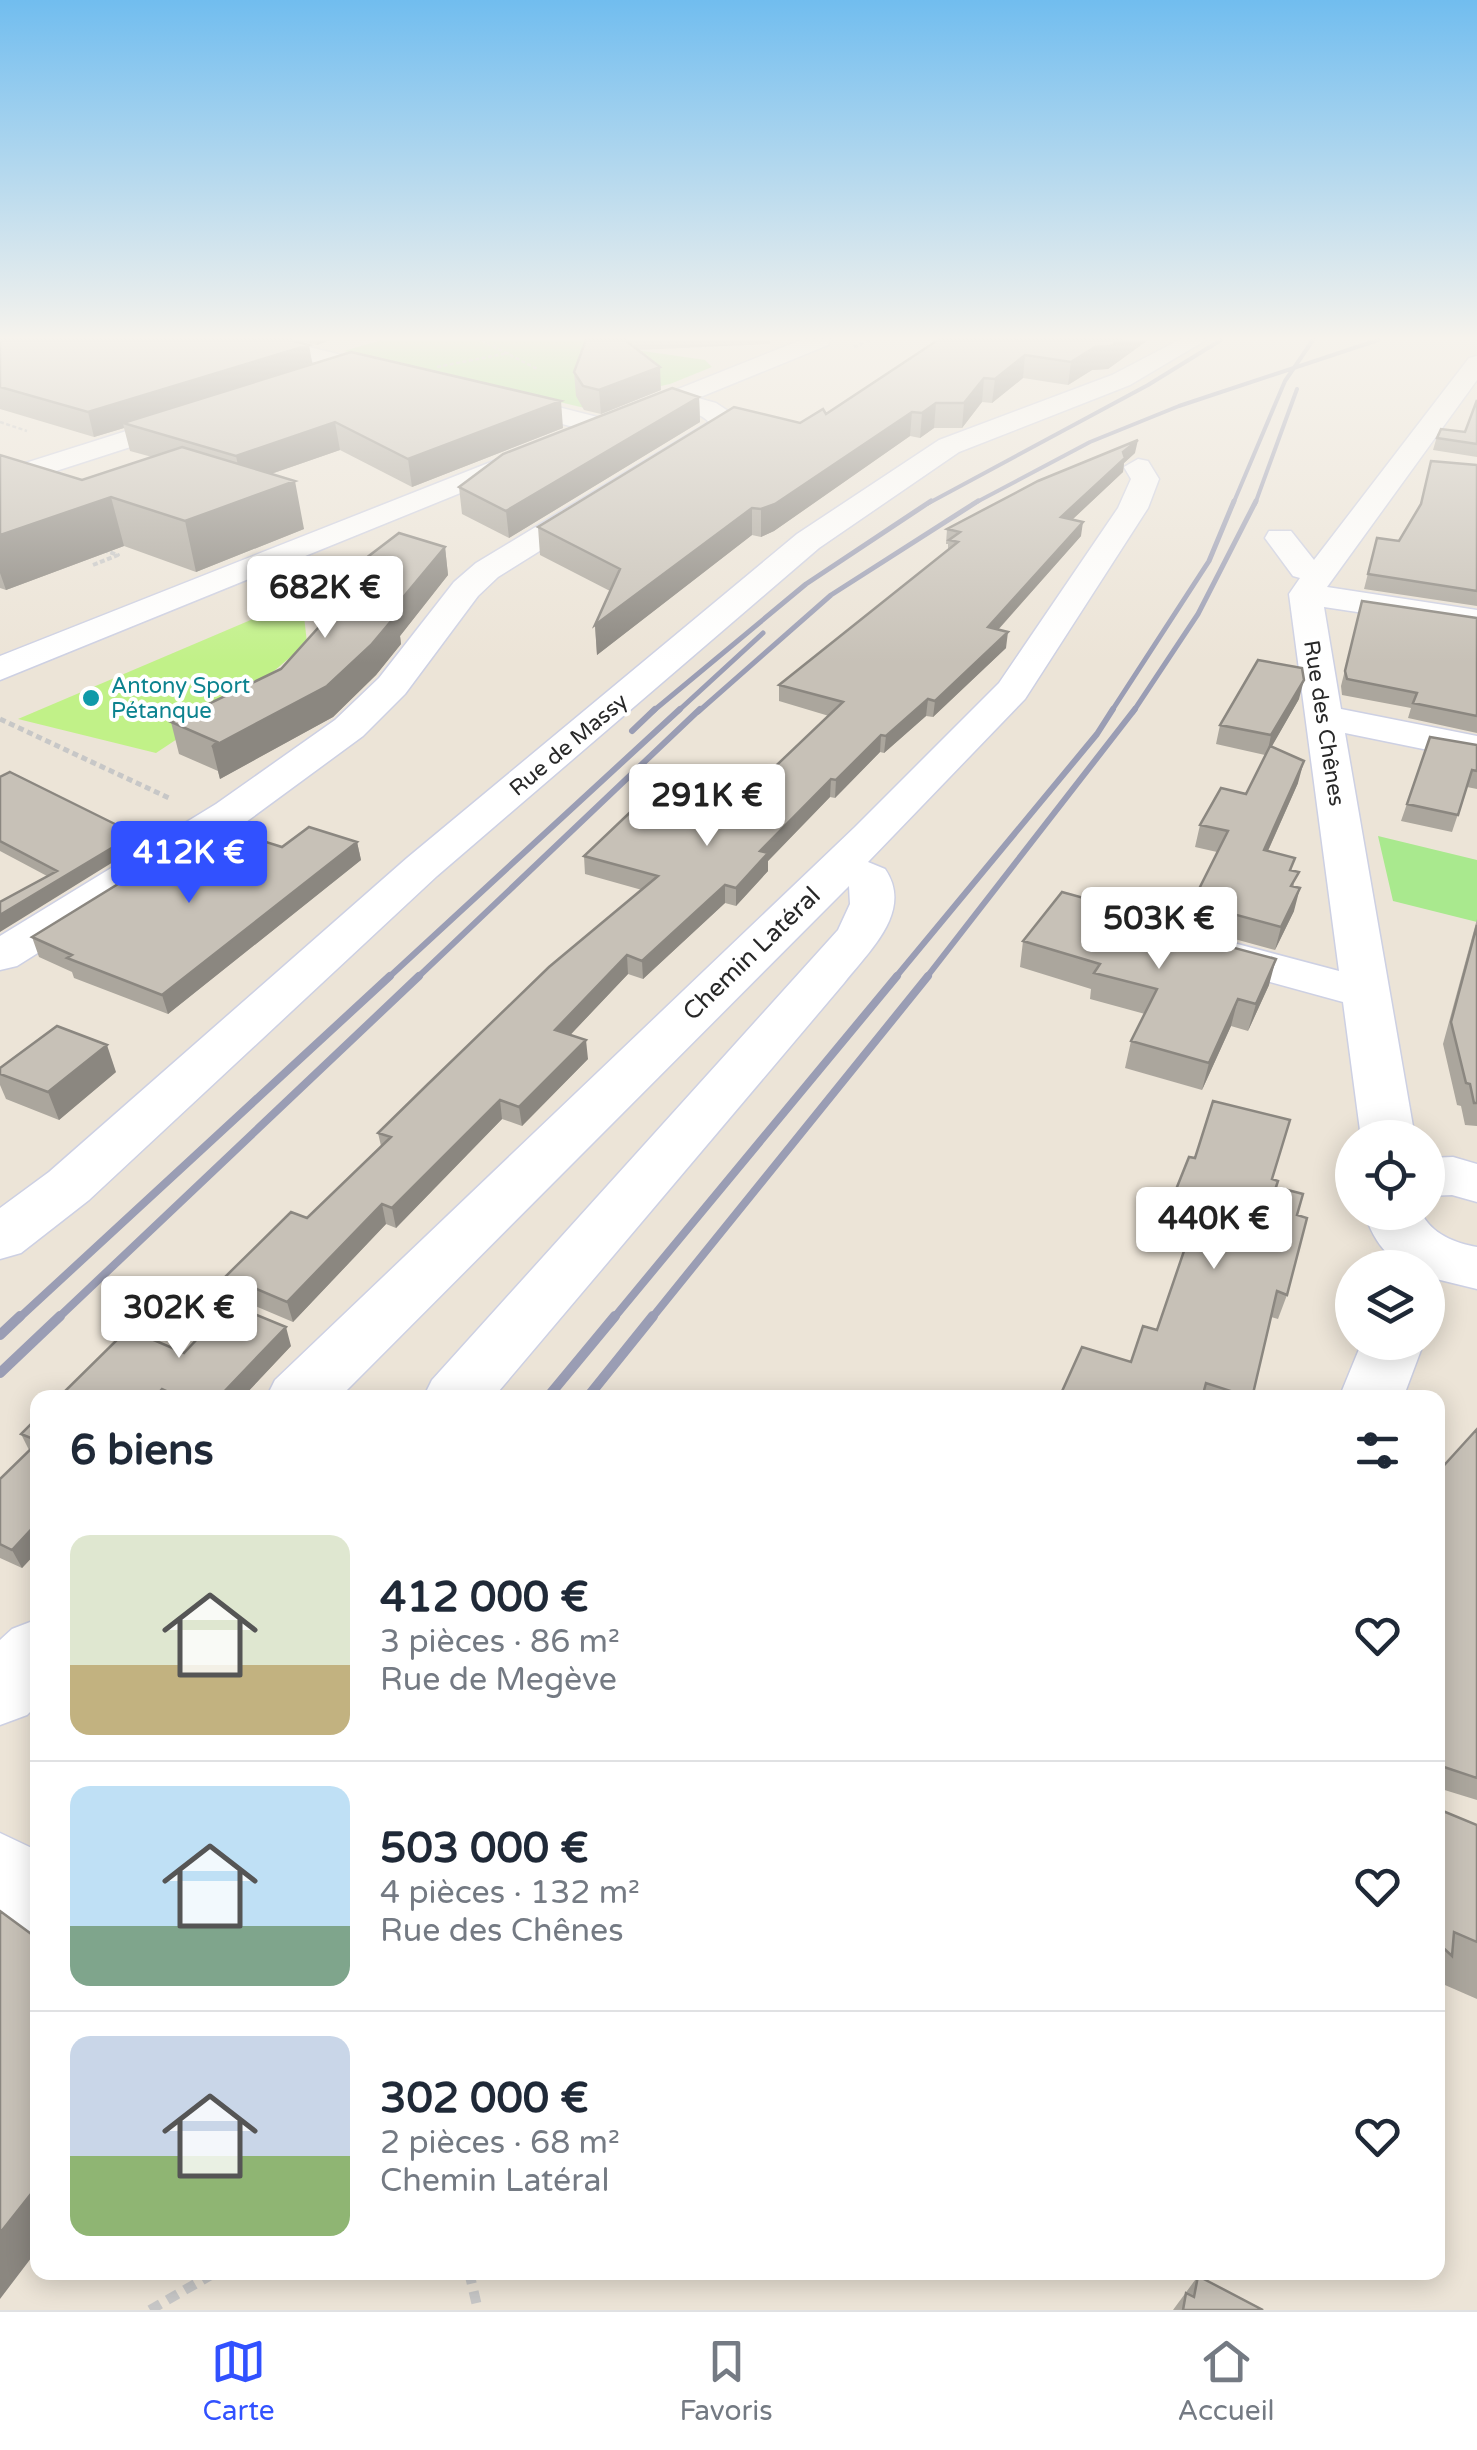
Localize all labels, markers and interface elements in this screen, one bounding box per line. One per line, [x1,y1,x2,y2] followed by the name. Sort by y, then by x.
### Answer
[244,556,406,641] pin: 682K €
[269,569,381,607] text: 682K €
[1298,638,1350,808] street label: Rue des Chênes
[111,673,250,724] place label: Antony Sport Pétanque
[80,687,102,709] marker: Antony Sport Pétanque
[504,688,633,802] street label: Rue de Massy
[626,764,788,849] pin: 291K €
[651,777,763,815] text: 291K €
[108,821,270,906] pin: 412K €
[133,834,245,872] text: 412K €
[677,881,827,1027] street label: Chemin Latéral
[1078,887,1240,972] pin: 503K €
[1103,900,1215,938] text: 503K €
[1335,1120,1445,1360] map controls
[1335,1120,1445,1230] button: locate
[1133,1187,1295,1272] pin: 440K €
[1158,1200,1270,1238] text: 440K €
[1335,1250,1445,1360] button: layers
[98,1276,260,1361] pin: 302K €
[123,1289,235,1327] text: 302K €
[1350,1423,1405,1478] icon: filters
[70,1425,214,1476] text: 6 biens
[380,1572,589,1623] text: 412 000 €
[150,1575,270,1695] icon: home
[1350,1608,1405,1663] icon: heart
[380,1623,620,1661] text: 3 pièces · 86 m²
[380,1661,617,1699] text: Rue de Megève
[380,1823,589,1874] text: 503 000 €
[150,1826,270,1946] icon: home
[1350,1859,1405,1914] icon: heart
[380,1874,640,1912] text: 4 pièces · 132 m²
[380,1912,624,1950] text: Rue des Chênes
[380,2073,589,2124] text: 302 000 €
[150,2076,270,2196] icon: home
[1350,2109,1405,2164] icon: heart
[380,2124,620,2162] text: 2 pièces · 68 m²
[380,2162,609,2200] text: Chemin Latéral
[202,2334,275,2428] tab: Carte
[679,2334,773,2428] tab: Favoris
[1177,2334,1275,2428] tab: Accueil

